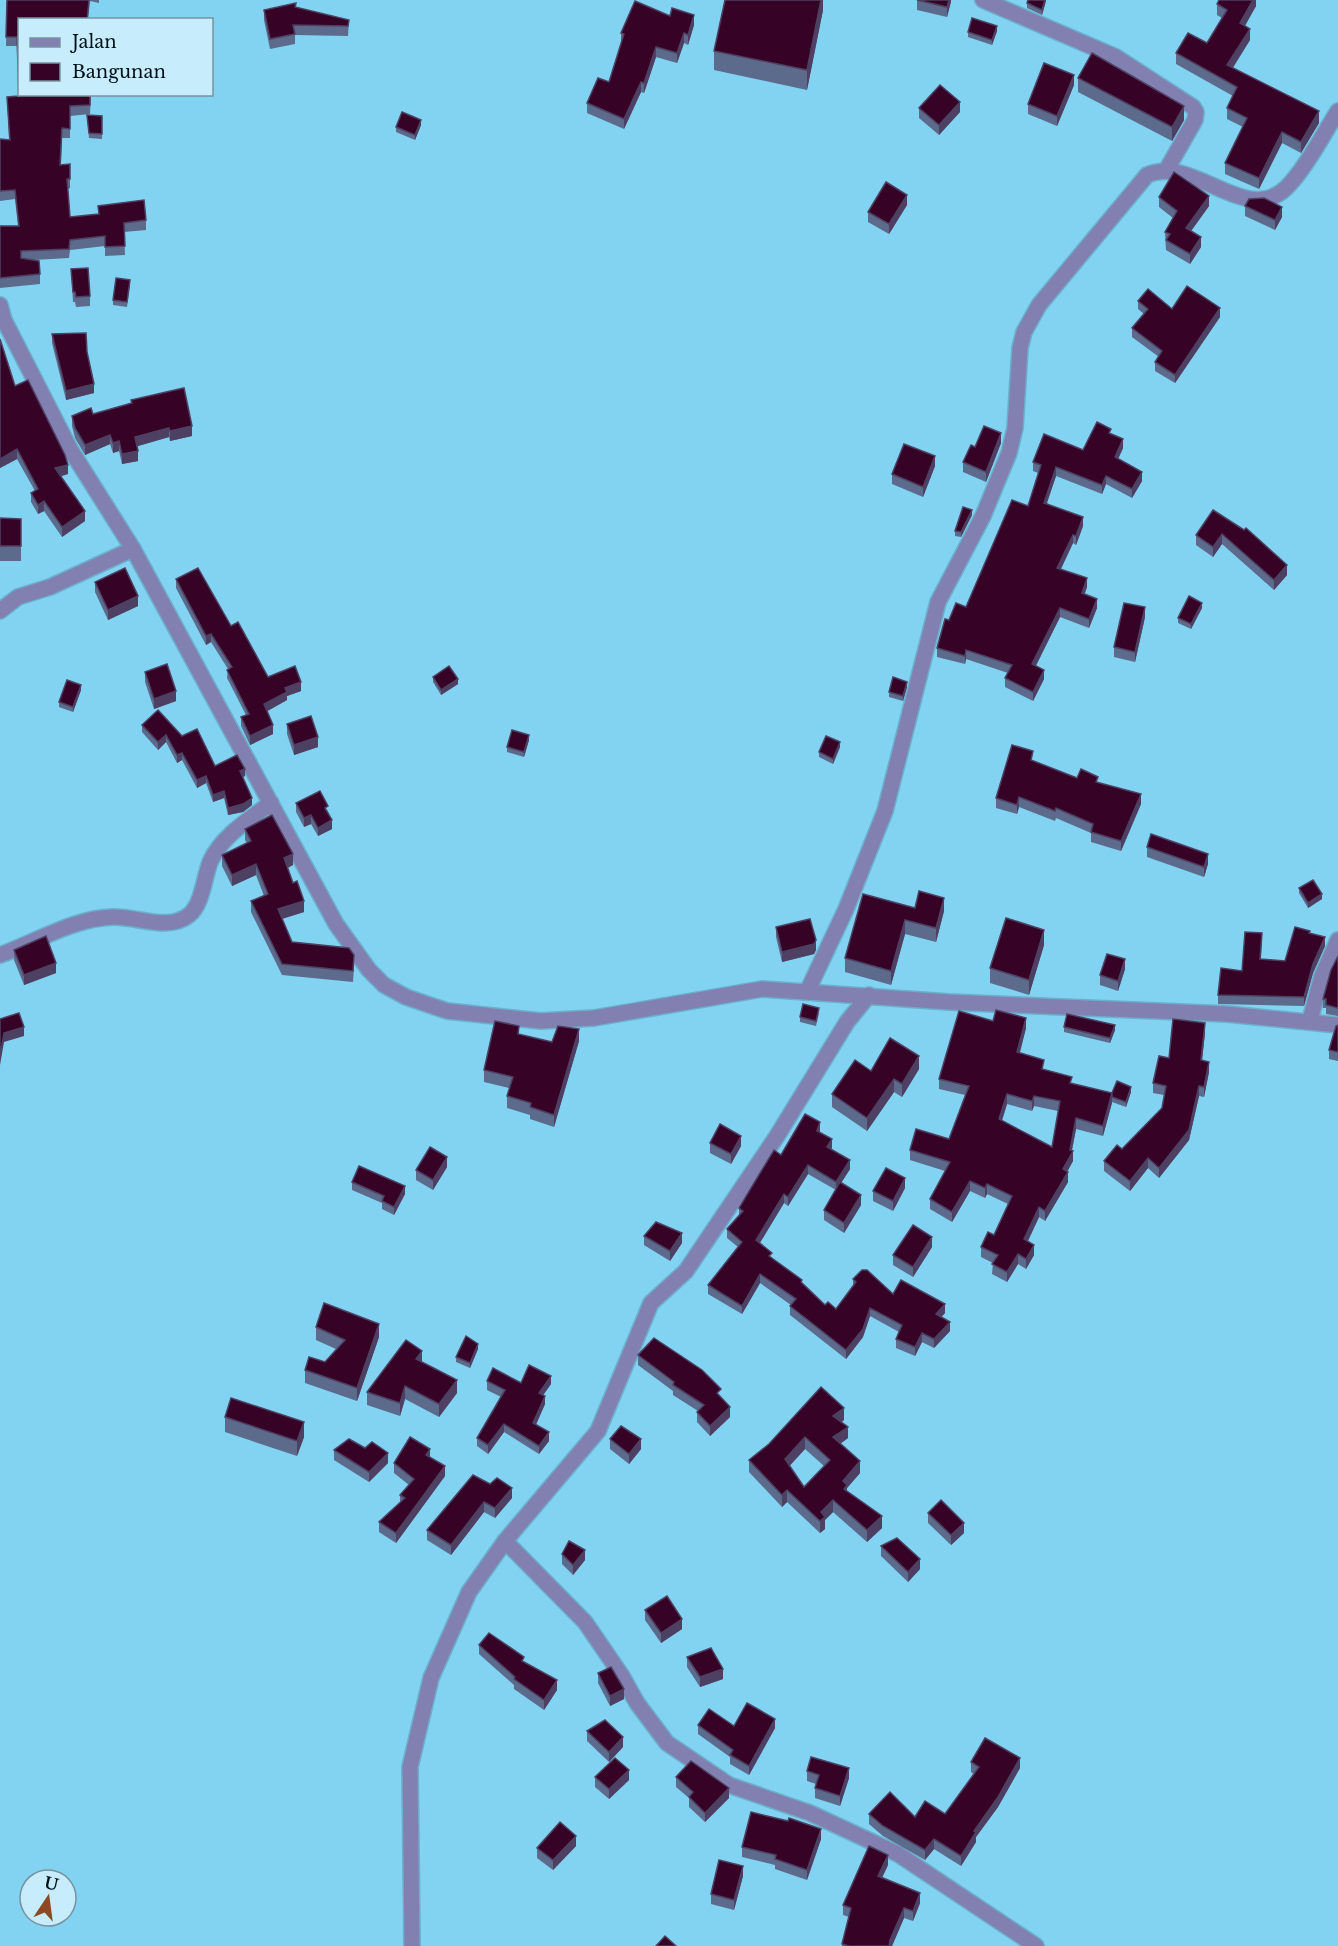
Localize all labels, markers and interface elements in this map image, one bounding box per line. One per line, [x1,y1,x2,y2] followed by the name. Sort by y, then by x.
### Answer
[18,18,213,96] legend
[70,31,117,53] text: Jalan
[72,61,166,83] text: Bangunan
[18,1868,78,1928] north arrow
[42,1872,60,1895] text: U

